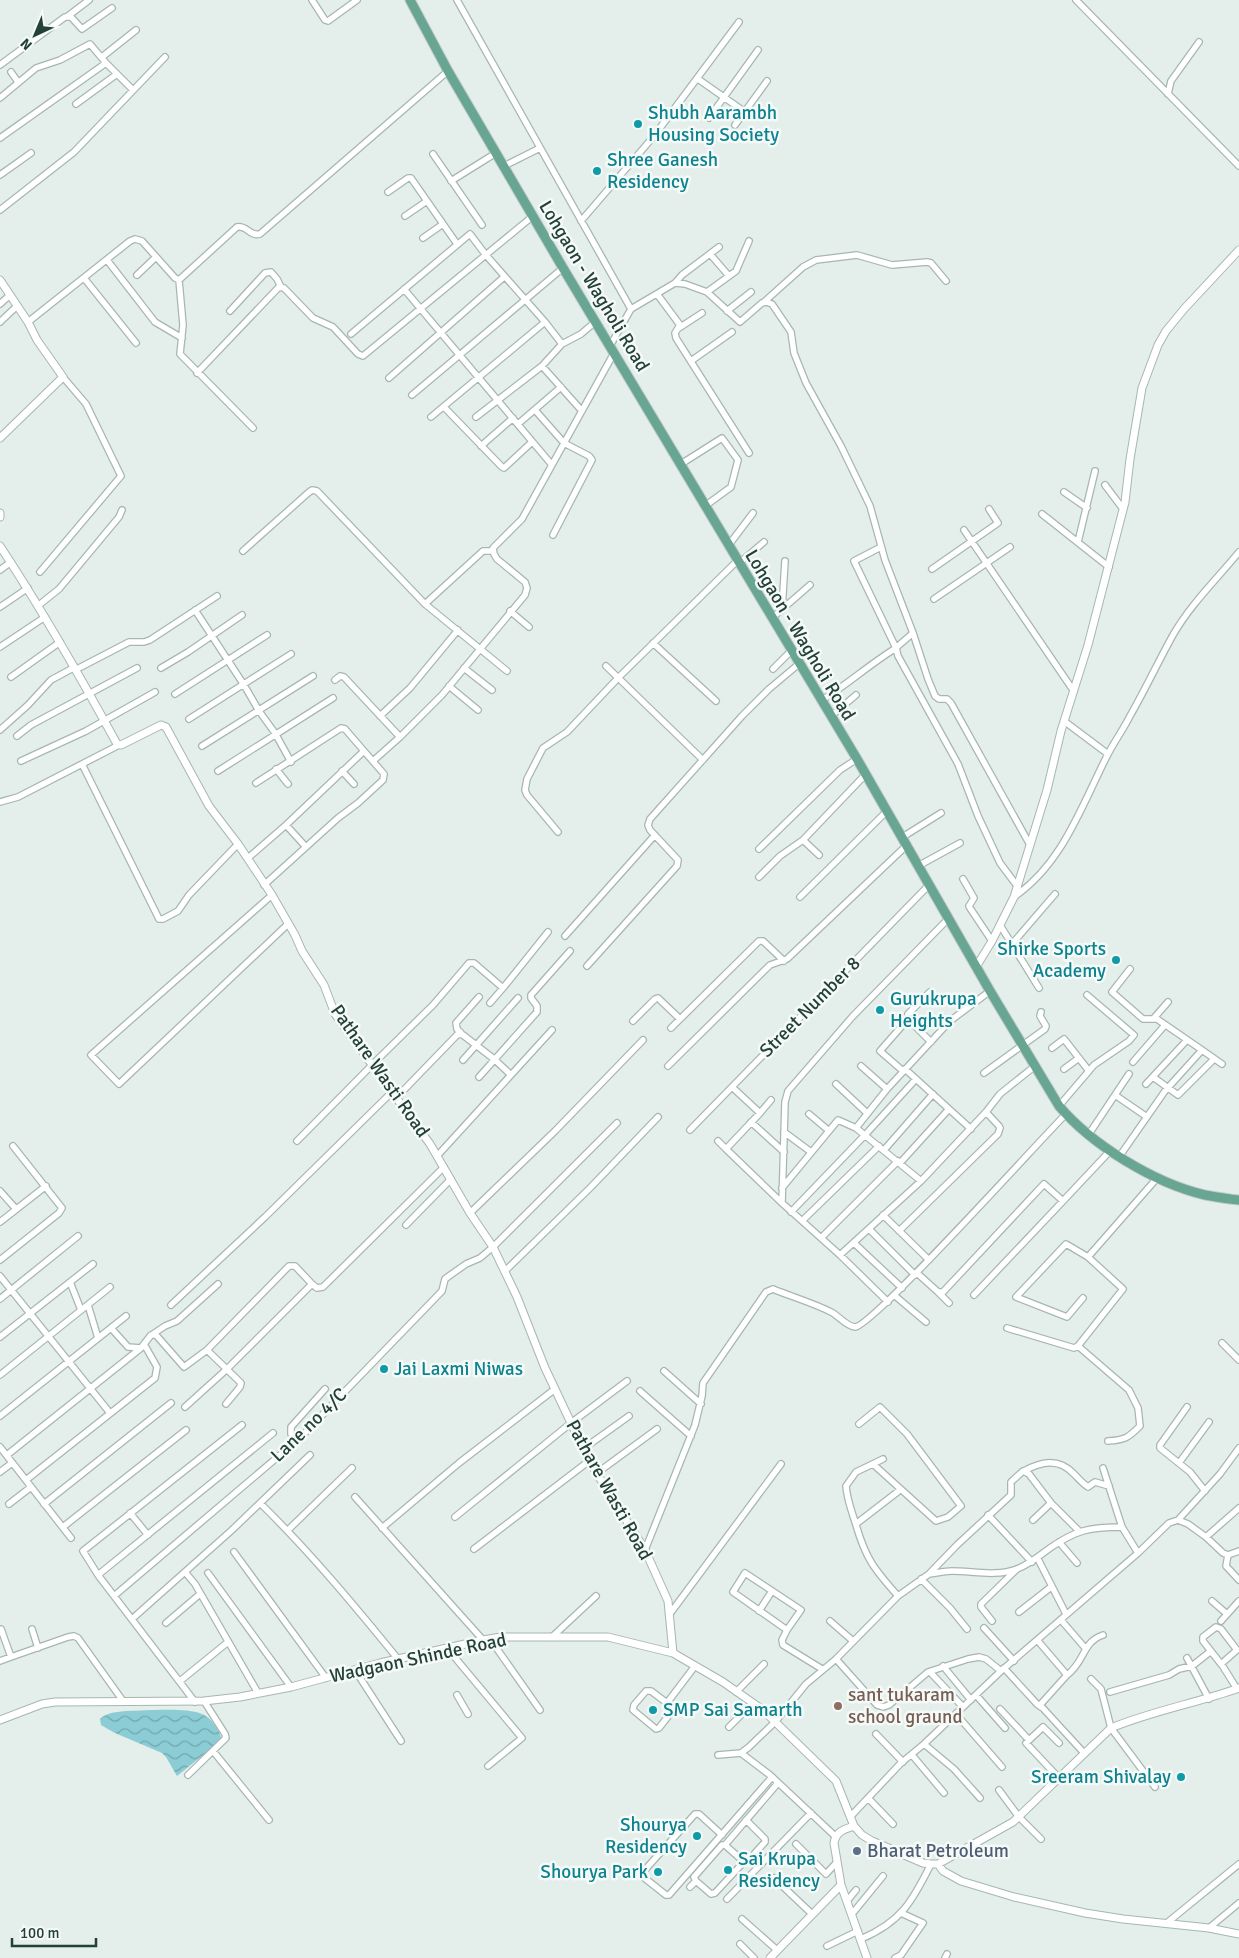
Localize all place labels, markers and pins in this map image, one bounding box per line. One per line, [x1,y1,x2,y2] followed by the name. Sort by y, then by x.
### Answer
[648,101,779,147] place label: Shubh Aarambh Housing Society
[632,118,644,130] marker: Shubh Aarambh Housing Society
[607,148,718,194] place label: Shree Ganesh Residency
[591,165,603,177] marker: Shree Ganesh Residency
[997,937,1106,983] place label: Shirke Sports Academy
[1110,954,1122,966] marker: Shirke Sports Academy
[890,987,977,1033] place label: Gurukrupa Heights
[874,1004,886,1016] marker: Gurukrupa Heights
[394,1357,523,1381] place label: Jai Laxmi Niwas
[378,1363,390,1375] marker: Jai Laxmi Niwas
[848,1683,962,1729] place label: sant tukaram school graund
[663,1698,803,1722] place label: SMP Sai Samarth
[832,1700,844,1712] marker: sant tukaram school graund
[647,1704,659,1716] marker: SMP Sai Samarth
[1031,1765,1171,1789] place label: Sreeram Shivalay
[1175,1771,1187,1783] marker: Sreeram Shivalay
[605,1813,687,1859] place label: Shourya Residency
[691,1830,703,1842] marker: Shourya Residency
[867,1839,1009,1863] place label: Bharat Petroleum
[851,1845,863,1857] marker: Bharat Petroleum
[738,1847,820,1893] place label: Sai Krupa Residency
[540,1860,648,1884] place label: Shourya Park
[722,1864,734,1876] marker: Sai Krupa Residency
[652,1866,664,1878] marker: Shourya Park

